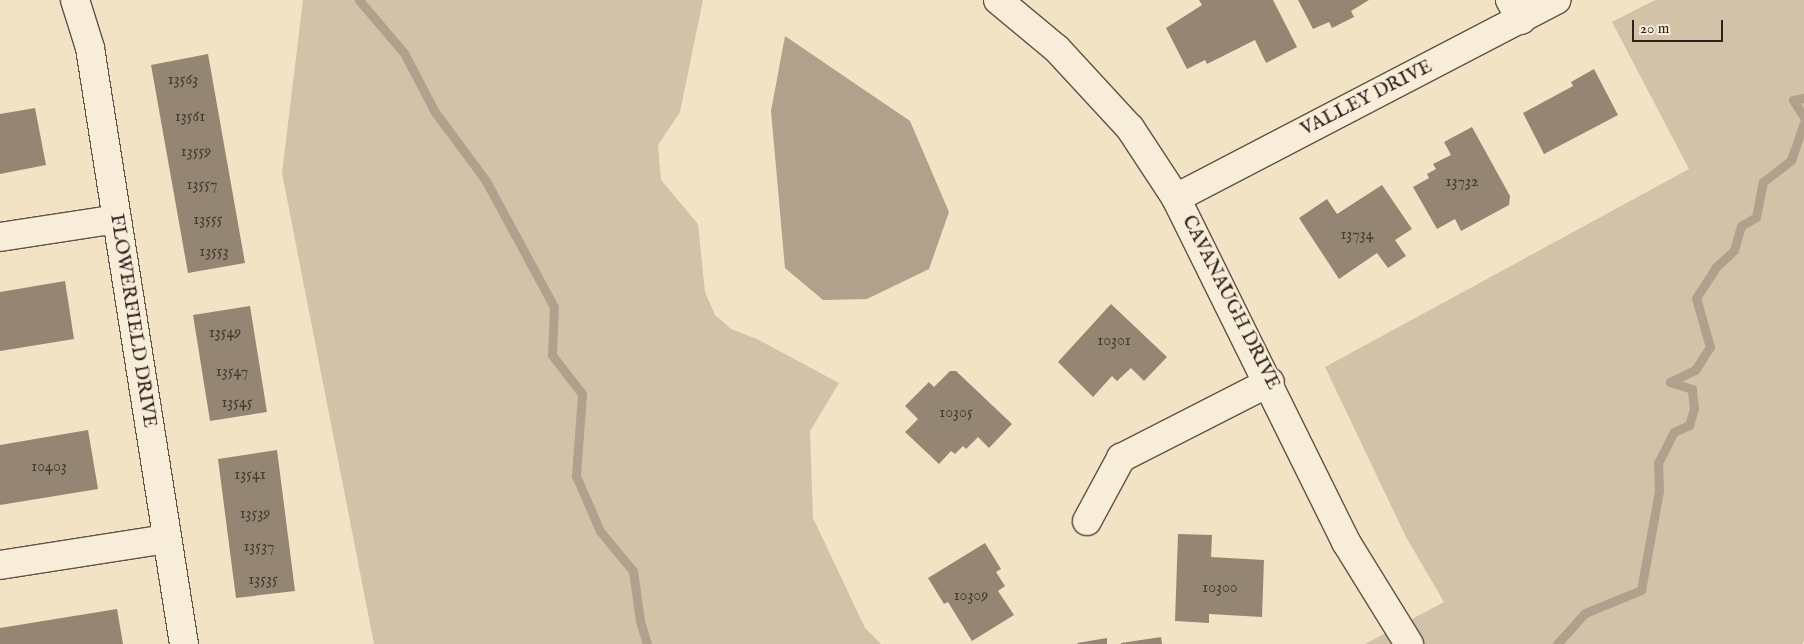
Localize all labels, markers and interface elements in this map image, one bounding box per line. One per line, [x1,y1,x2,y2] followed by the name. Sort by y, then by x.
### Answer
[1634,10,1725,42] scale bar
[1640,19,1669,38] text: 20 m
[1297,56,1437,142] street label: VALLEY DRIVE
[168,70,198,90] house number: 13563
[175,107,205,127] house number: 13561
[181,142,211,162] house number: 13559
[1446,172,1478,192] house number: 13732
[186,175,218,195] house number: 13557
[193,210,223,230] house number: 13555
[104,212,160,430] street label: FLOWERFIELD DRIVE
[1176,212,1284,394] street label: CAVANAUGH DRIVE
[1340,225,1374,245] house number: 13734
[199,242,229,262] house number: 13553
[209,323,241,343] house number: 13549
[1097,331,1131,351] house number: 10301
[216,362,248,382] house number: 13547
[221,393,253,413] house number: 13545
[939,403,973,423] house number: 10305
[31,457,67,477] house number: 10403
[234,465,266,485] house number: 13541
[240,504,270,524] house number: 13539
[243,537,275,557] house number: 13537
[248,570,278,590] house number: 13535
[1202,578,1238,598] house number: 10300
[954,586,988,606] house number: 10309

